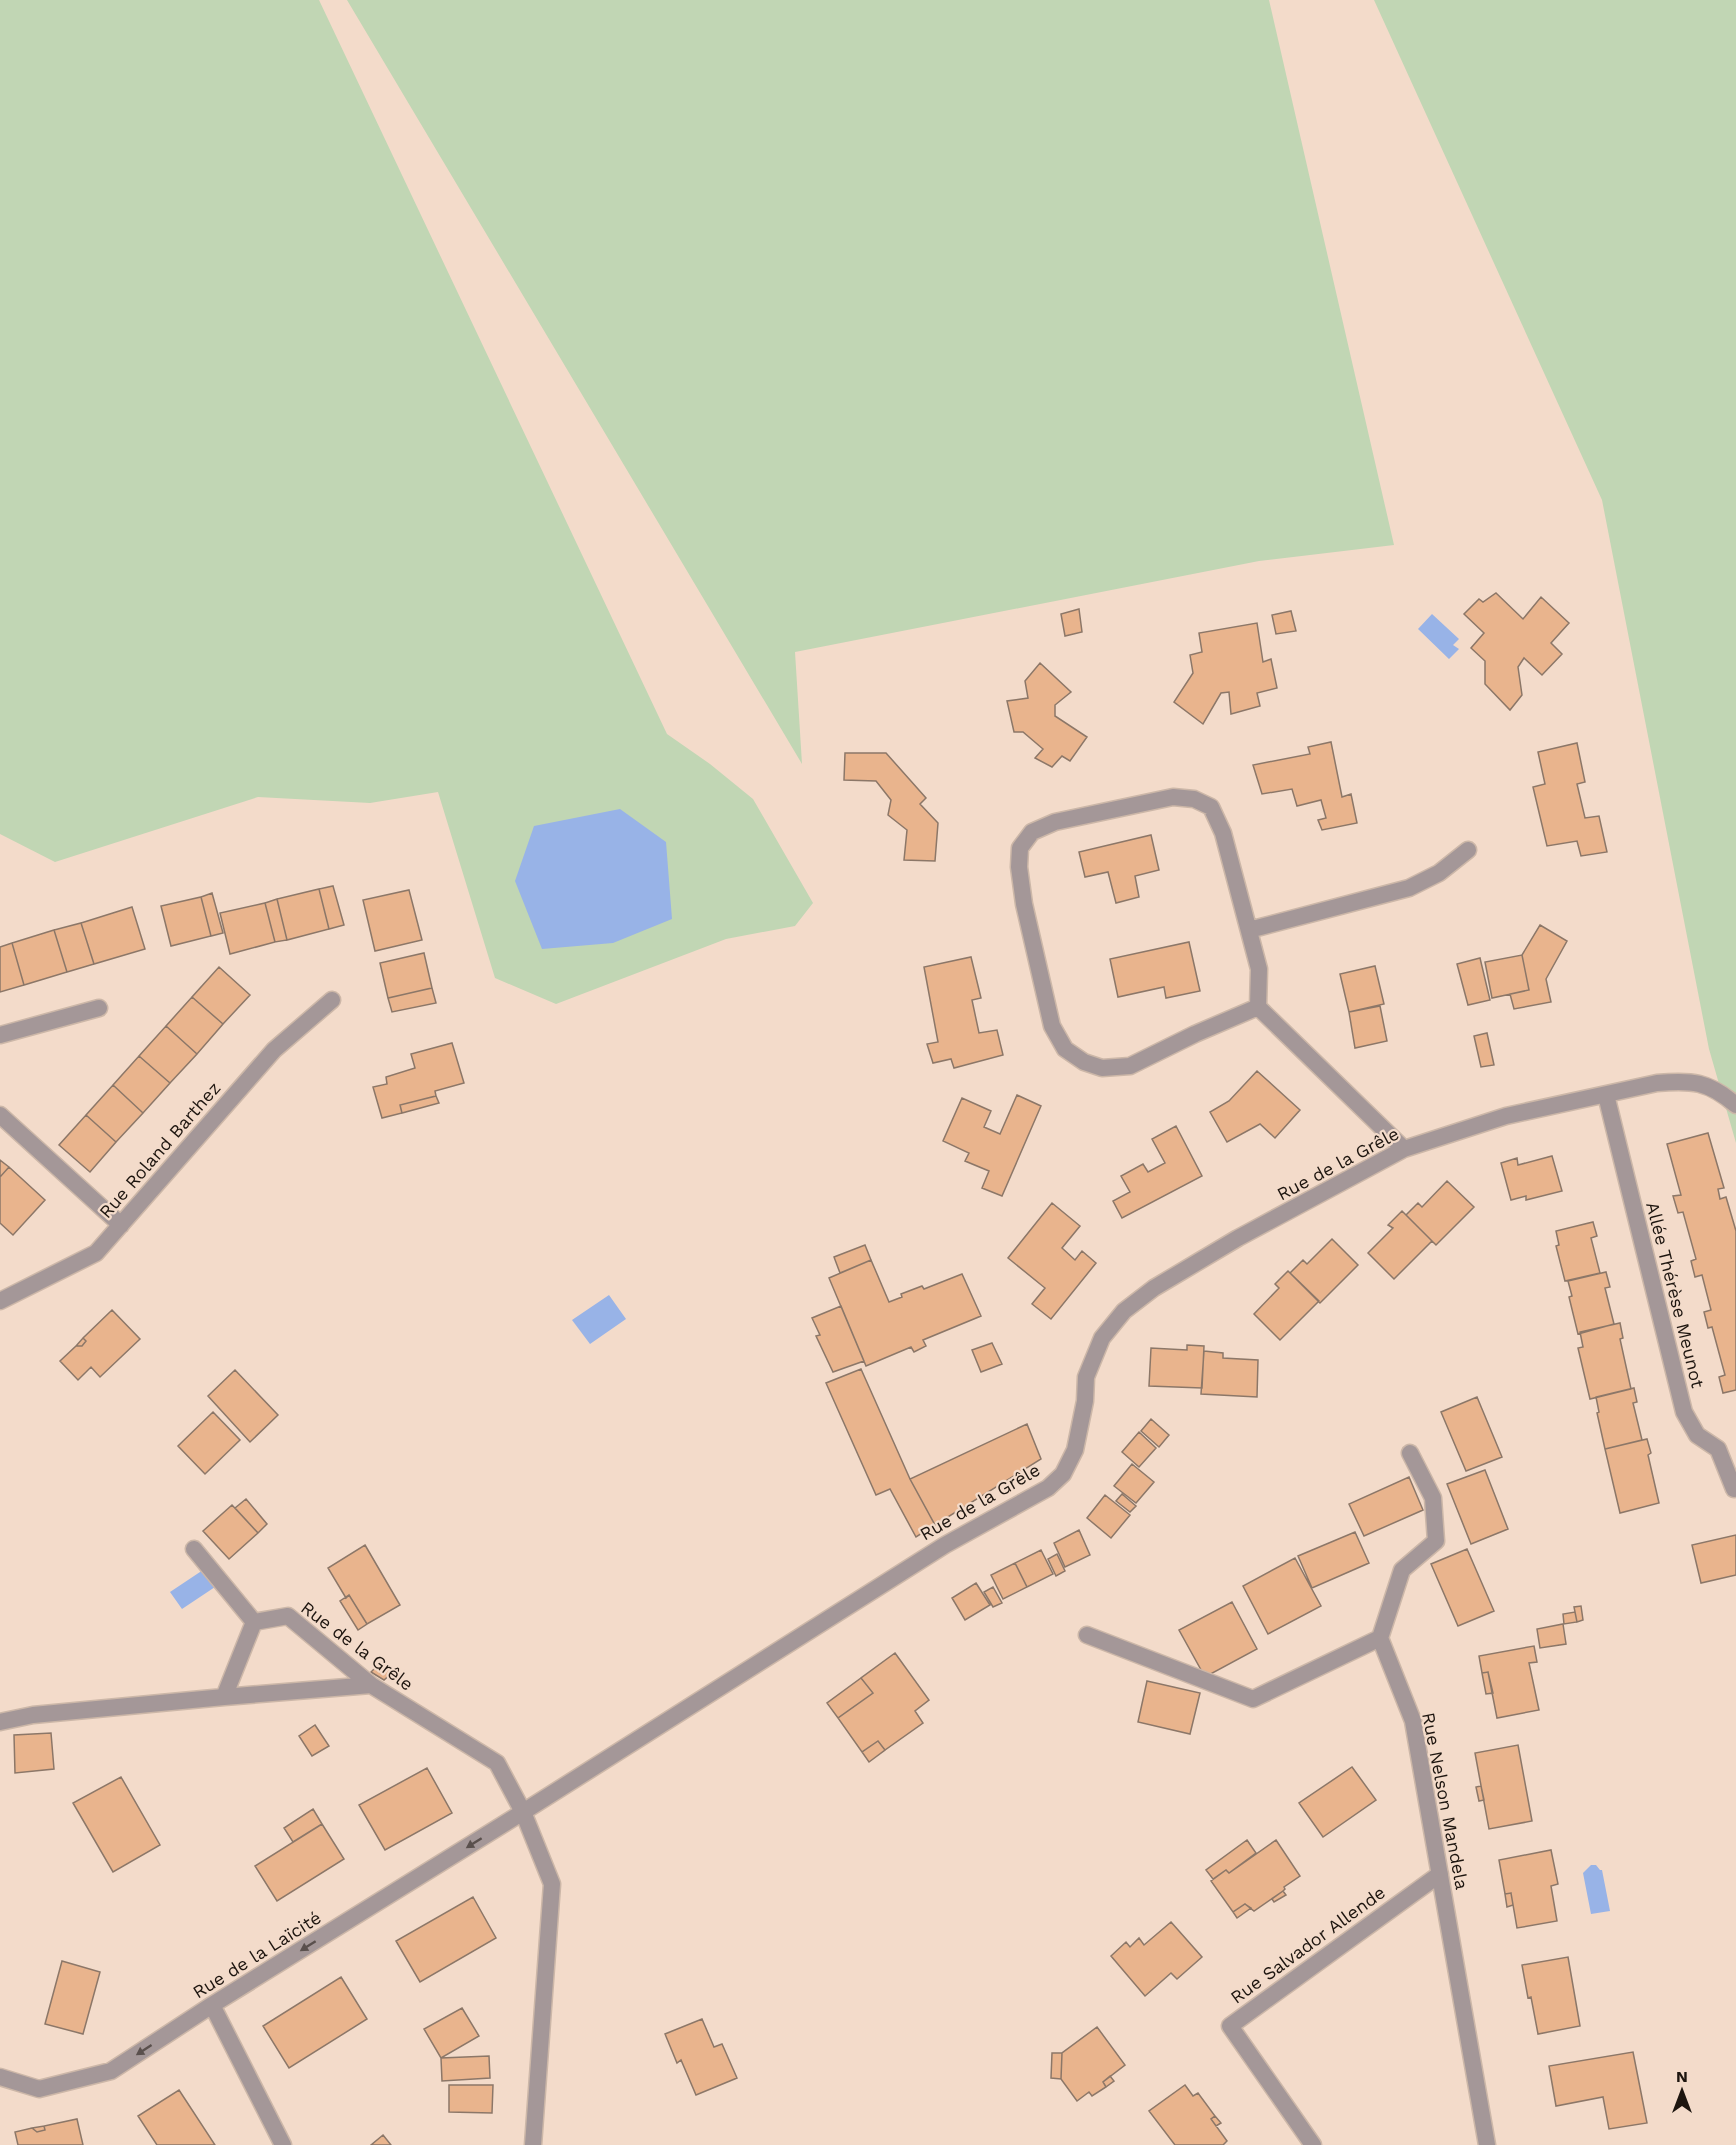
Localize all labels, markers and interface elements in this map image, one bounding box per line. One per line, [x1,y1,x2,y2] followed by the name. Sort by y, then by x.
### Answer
[95,1077,224,1222] street label: Rue Roland Barthez
[1273,1123,1402,1205] street label: Rue de la Grêle
[1642,1200,1709,1390] street label: Allée Thérèse Meunot
[916,1459,1043,1544] street label: Rue de la Grêle
[297,1597,418,1695] street label: Rue de la Grêle
[1418,1711,1473,1891] street label: Rue Nelson Mandela
[466,1837,482,1848] one-way arrow
[1226,1881,1389,2008] street label: Rue Salvador Allende
[189,1907,325,2002] street label: Rue de la Laïcité
[300,1940,316,1951] one-way arrow
[135,2045,152,2056] one-way arrow
[1652,2061,1712,2121] north arrow
[1676,2067,1688,2086] text: N

